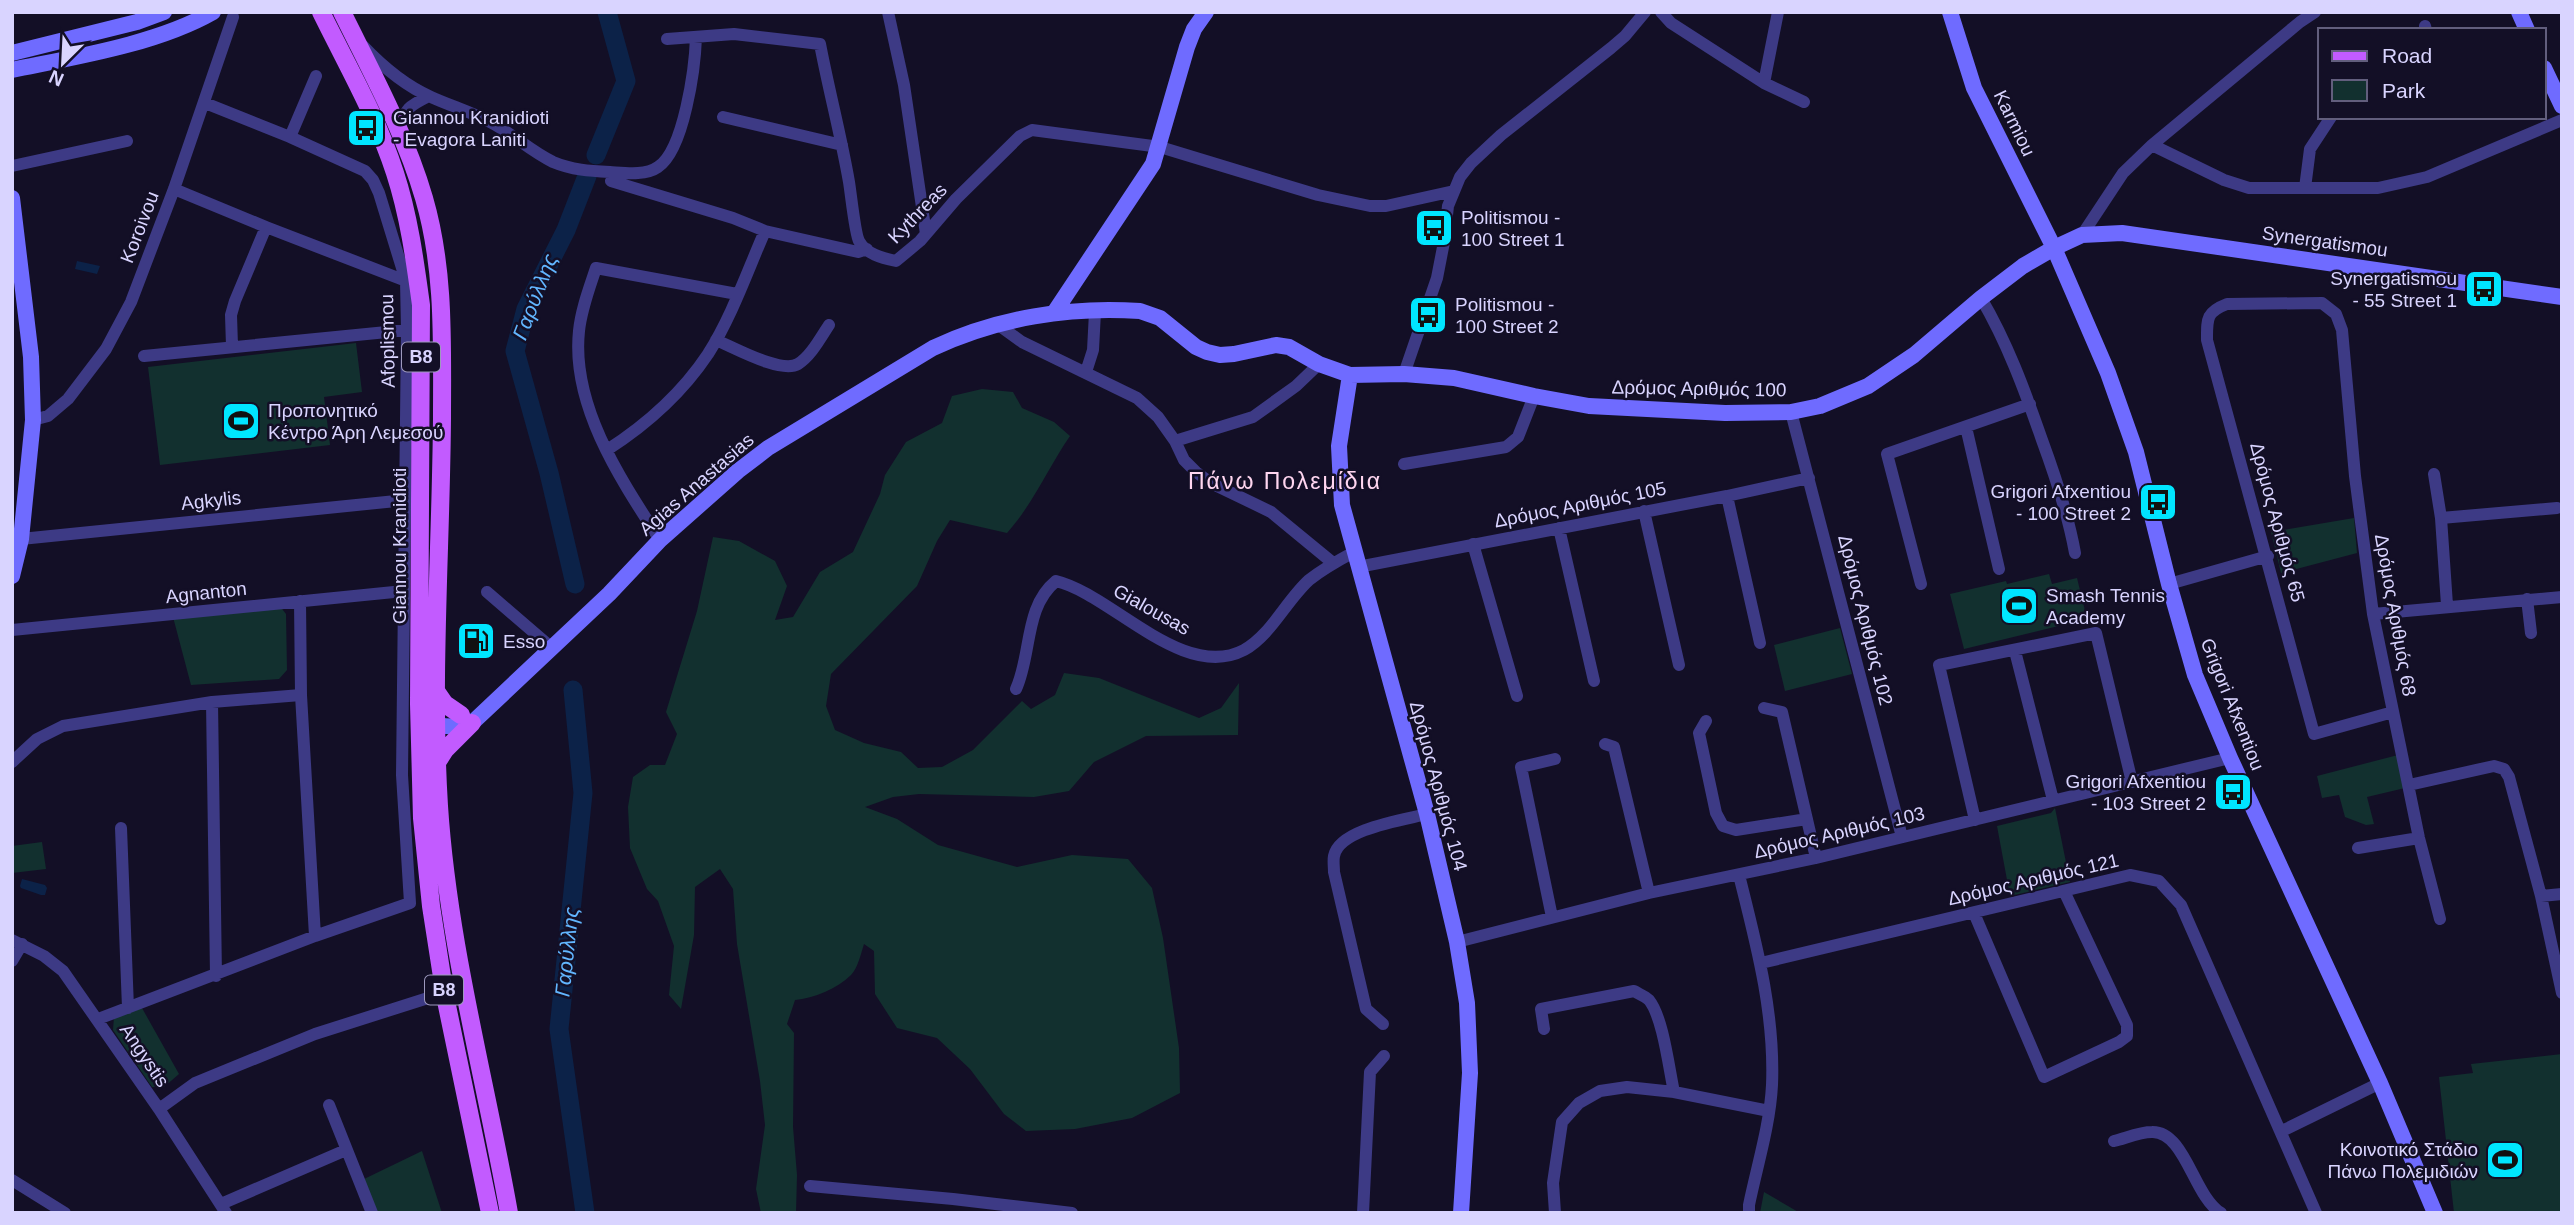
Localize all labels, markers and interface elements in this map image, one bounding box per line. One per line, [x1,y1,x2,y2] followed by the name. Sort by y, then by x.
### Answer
[28,28,98,98] north arrow
[2318,28,2546,119] legend
[2382,44,2432,67] text: Road
[46,66,67,90] text: N
[2382,79,2426,102] text: Park
[1990,87,2039,160] street label: Karmiou
[345,107,387,149] bus stop icon: Giannou Kranidioti - Evagora Laniti
[393,107,549,150] place label: Giannou Kranidioti - Evagora Laniti
[884,179,951,248] street label: Kythreas
[116,188,163,266] street label: Koroivou
[1413,207,1455,249] bus stop icon: Politismou - 100 Street 1
[1461,207,1565,250] place label: Politismou - 100 Street 1
[2261,222,2389,261] street label: Synergatismou
[508,250,562,343] water label: Γαρύλλης
[2330,268,2457,311] place label: Synergatismou - 55 Street 1
[2463,268,2505,310] bus stop icon: Synergatismou - 55 Street 1
[376,294,399,388] street label: Afoplismou
[1407,294,1449,336] bus stop icon: Politismou - 100 Street 2
[1455,294,1559,337] place label: Politismou - 100 Street 2
[402,342,440,372] road number: B8
[1611,376,1787,401] street label: Δρόμος Αριθμός 100
[220,400,262,442] sports icon: Προπονητικό Κέντρο Άρη Λεμεσού
[268,400,443,443] place label: Προπονητικό Κέντρο Άρη Λεμεσού
[635,429,758,540] street label: Agias Anastasias
[2246,440,2309,604] street label: Δρόμος Αριθμός 65
[389,468,410,624] street label: Giannou Kranidioti
[1188,468,1382,494] district label: Πάνω Πολεμίδια
[1492,477,1668,531] street label: Δρόμος Αριθμός 105
[1991,481,2131,524] place label: Grigori Afxentiou - 100 Street 2
[2137,481,2179,523] bus stop icon: Grigori Afxentiou - 100 Street 2
[180,487,242,514] street label: Agkylis
[2371,532,2420,698] street label: Δρόμος Αριθμός 68
[1834,533,1897,708] street label: Δρόμος Αριθμός 102
[164,578,248,607] street label: Agnanton
[1110,580,1194,639] street label: Gialousas
[1998,585,2040,627] sports icon: Smash Tennis Academy
[2046,585,2165,628] place label: Smash Tennis Academy
[455,620,497,662] fuel station icon: Esso
[503,631,545,652] place label: Esso
[2196,635,2269,773] street label: Grigori Afxentiou
[1406,699,1471,874] street label: Δρόμος Αριθμός 104
[2066,771,2206,814] place label: Grigori Afxentiou - 103 Street 2
[2212,771,2254,813] bus stop icon: Grigori Afxentiou - 103 Street 2
[1752,803,1927,862] street label: Δρόμος Αριθμός 103
[1946,850,2121,909] street label: Δρόμος Αριθμός 121
[550,905,583,998] water label: Γαρύλλης
[425,975,463,1004] road number: B8
[116,1020,173,1091] street label: Angystis
[2327,1139,2478,1182] place label: Κοινοτικό Στάδιο Πάνω Πολεμιδιών
[2484,1139,2526,1181] sports icon: Κοινοτικό Στάδιο Πάνω Πολεμιδιών

